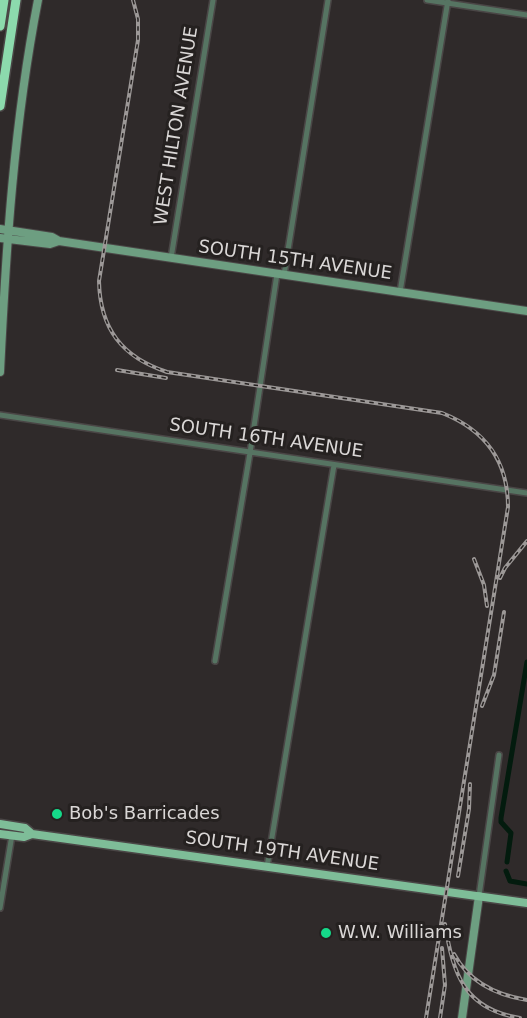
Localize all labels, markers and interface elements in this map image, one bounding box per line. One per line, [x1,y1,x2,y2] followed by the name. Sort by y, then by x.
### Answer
[151,25,203,227] street label: WEST HILTON AVENUE
[197,237,393,285] street label: SOUTH 15TH AVENUE
[168,415,364,463] street label: SOUTH 16TH AVENUE
[69,803,220,825] place label: Bob's Barricades
[50,807,64,821] marker: Bob's Barricades
[184,828,380,876] street label: SOUTH 19TH AVENUE
[338,922,462,944] place label: W.W. Williams
[319,926,333,940] marker: W.W. Williams

